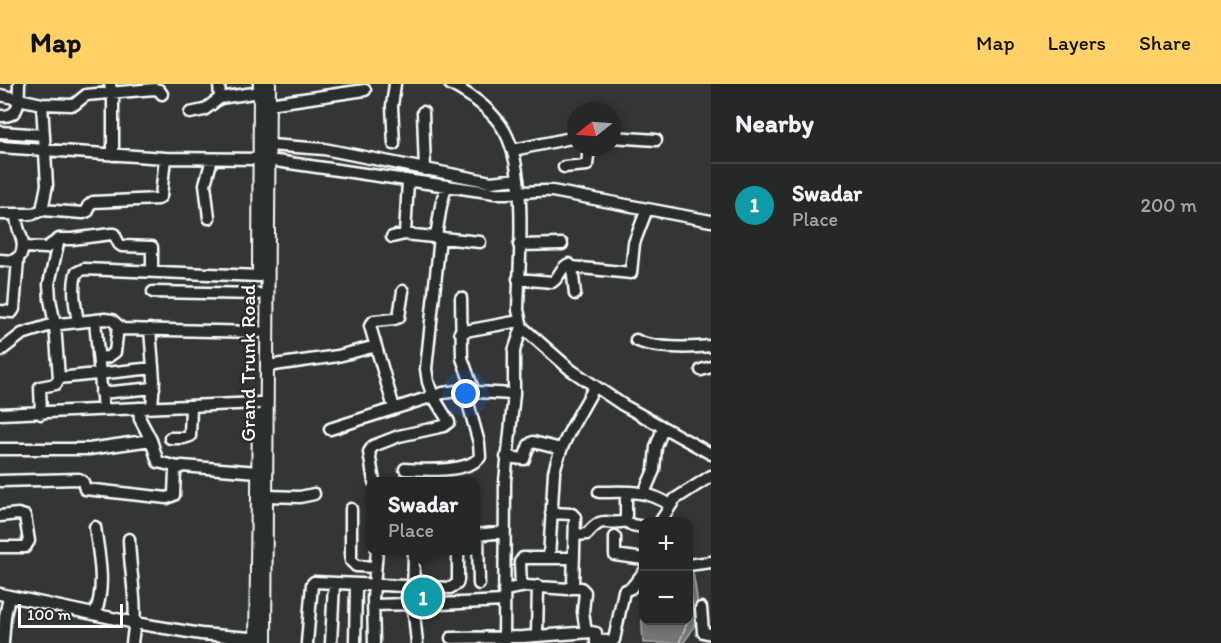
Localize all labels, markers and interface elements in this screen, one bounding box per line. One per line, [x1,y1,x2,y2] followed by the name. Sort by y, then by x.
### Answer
[30,25,81,59] text: Map
[976,30,1015,55] text: Map
[1048,30,1106,55] text: Layers
[1139,30,1191,55] text: Share
[567,102,621,156] north arrow
[735,107,814,139] text: Nearby
[792,180,862,207] text: Swadar
[750,193,759,217] text: 1
[1141,193,1197,217] text: 200 m
[792,207,838,231] text: Place
[236,284,260,442] street label: Grand Trunk Road
[451,379,480,408] your location
[366,477,480,555] popup
[388,491,458,518] text: Swadar
[639,517,693,625] map controls
[639,517,693,571] button: +
[388,518,434,542] text: Place
[639,571,693,625] button: −
[404,574,442,620] pin: 1
[18,601,123,628] scale bar
[27,605,71,624] text: 100 m

